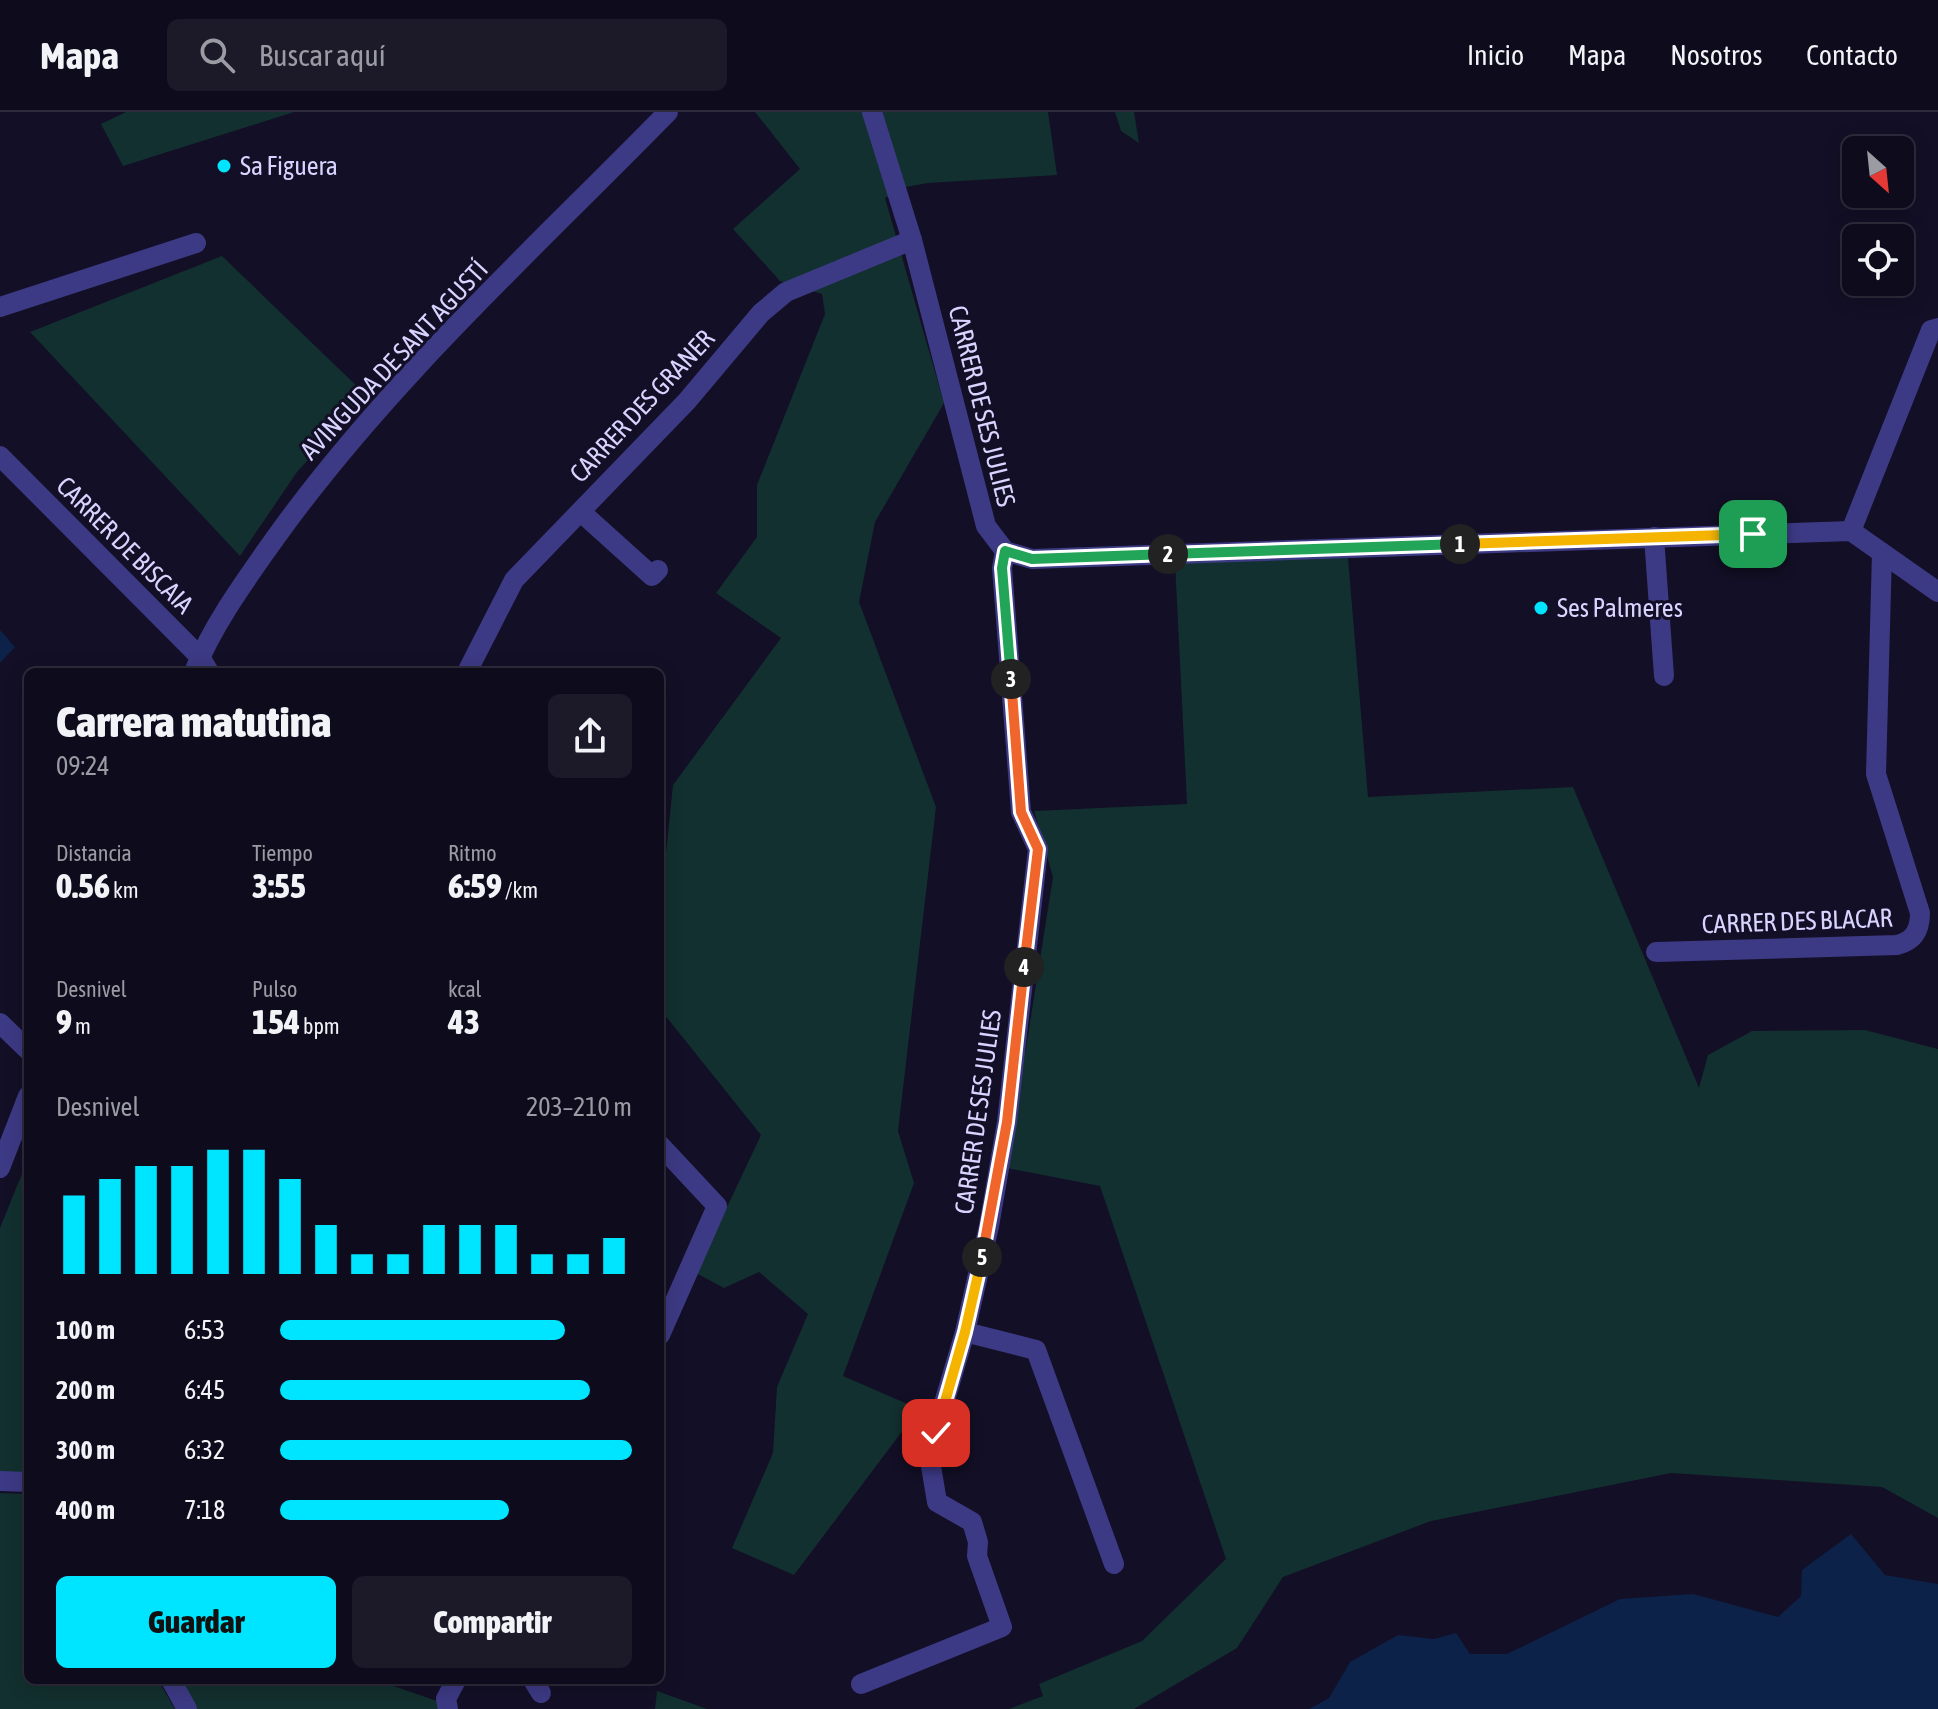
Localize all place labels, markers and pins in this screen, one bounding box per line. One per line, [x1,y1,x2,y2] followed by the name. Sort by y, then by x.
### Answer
[240,151,338,181] place label: Sa Figuera
[215,157,233,175] marker: Sa Figuera
[1719,500,1787,568] pin
[1440,524,1480,564] pin: 1
[1148,534,1188,574] pin: 2
[1557,593,1683,623] place label: Ses Palmeres
[1532,599,1550,617] marker: Ses Palmeres
[991,659,1031,699] pin: 3
[1004,947,1044,987] pin: 4
[962,1237,1002,1277] pin: 5
[902,1399,970,1467] pin

